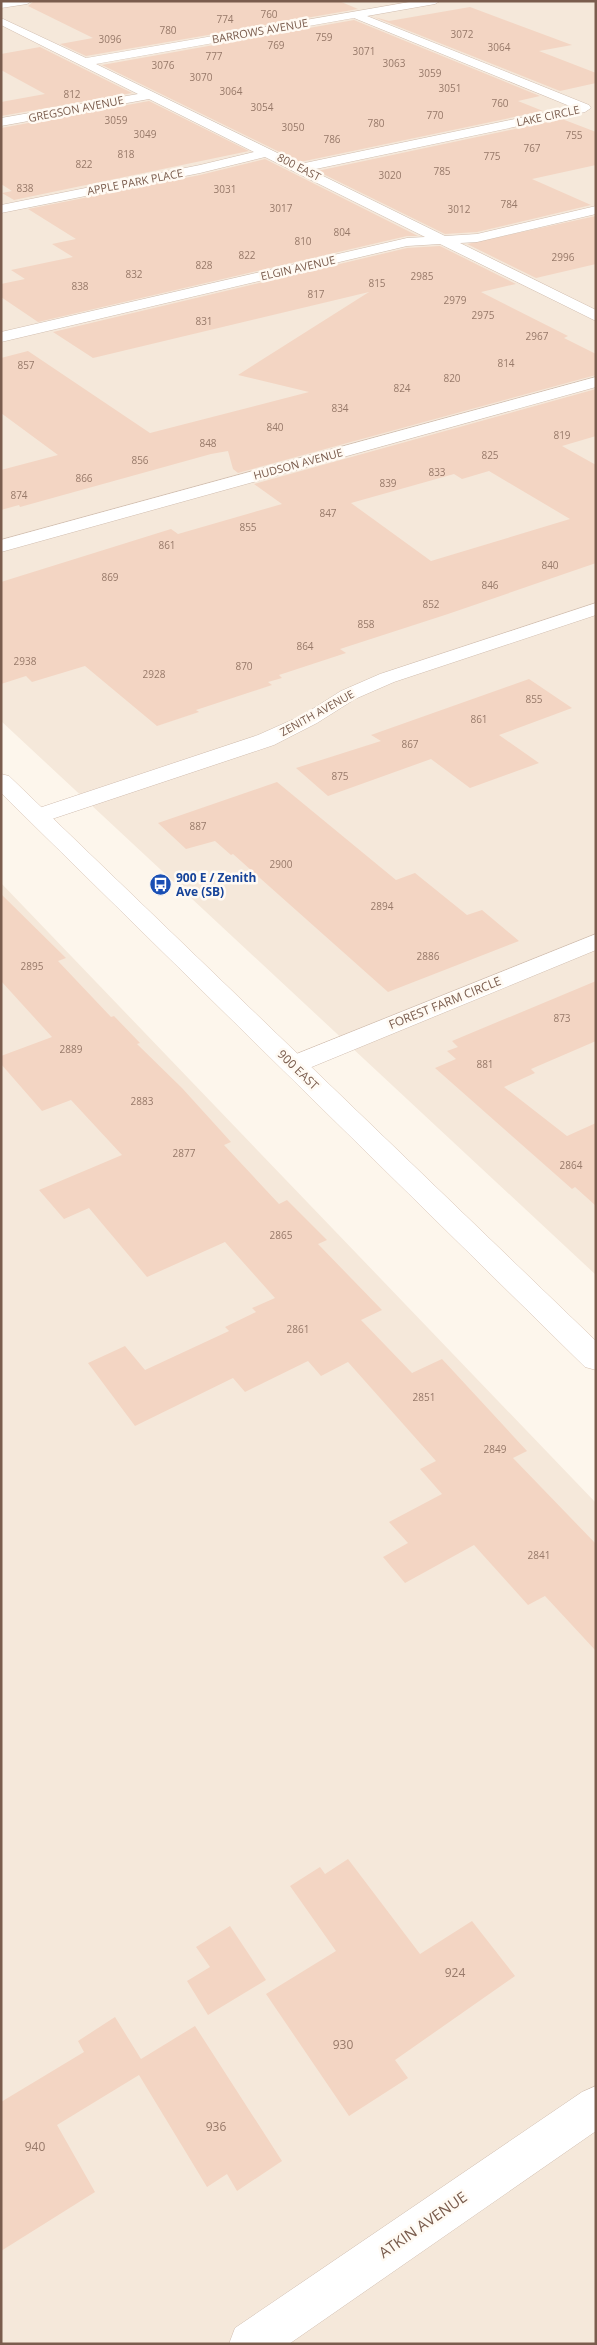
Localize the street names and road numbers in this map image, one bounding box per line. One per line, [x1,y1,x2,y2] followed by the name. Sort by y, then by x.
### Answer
[211,15,309,46] street label: BARROWS AVENUE
[27,92,125,125] street label: GREGSON AVENUE
[515,102,581,129] street label: LAKE CIRCLE
[275,149,324,184] street label: 800 EAST
[86,165,184,198] street label: APPLE PARK PLACE
[259,252,337,283] street label: ELGIN AVENUE
[252,444,344,483] street label: HUDSON AVENUE
[277,686,357,739] street label: ZENITH AVENUE
[386,972,504,1033] street label: FOREST FARM CIRCLE
[274,1046,323,1094] street label: 900 EAST
[374,2186,471,2262] street label: ATKIN AVENUE

